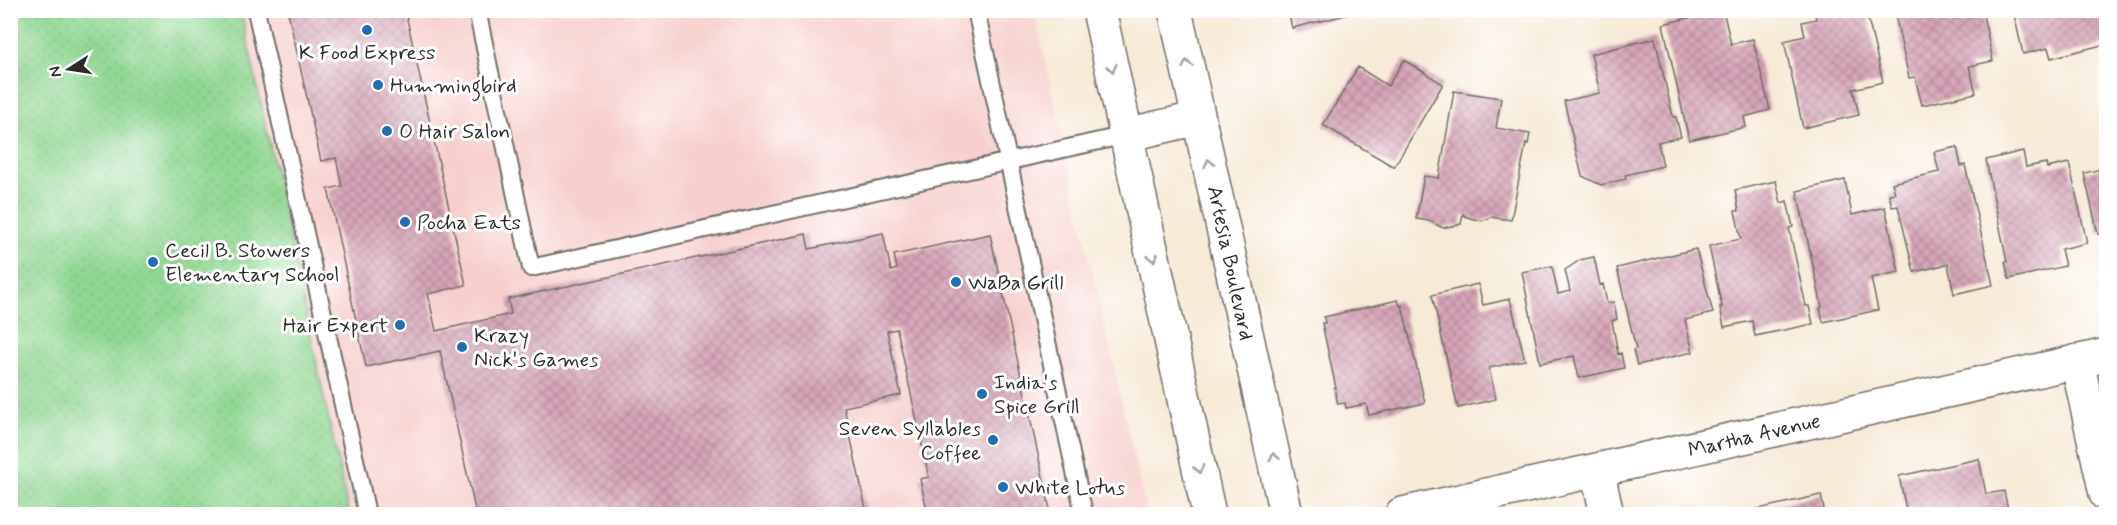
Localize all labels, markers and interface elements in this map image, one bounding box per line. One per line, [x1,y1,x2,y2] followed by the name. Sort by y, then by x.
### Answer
[360,23,374,37] marker: K Food Express
[39,39,99,99] north arrow
[299,39,435,67] place label: K Food Express
[1181,60,1194,70] one-way arrow
[1104,62,1117,72] one-way arrow
[44,64,67,79] text: N
[390,72,517,102] place label: Hummingbird
[371,78,385,92] marker: Hummingbird
[399,118,510,146] place label: O Hair Salon
[380,124,394,138] marker: O Hair Salon
[1203,158,1216,168] one-way arrow
[1200,183,1260,343] street label: Artesia Boulevard
[417,209,521,237] place label: Pocha Eats
[398,215,412,229] marker: Pocha Eats
[165,237,340,289] place label: Cecil B. Stowers Elementary School
[1146,253,1159,263] one-way arrow
[146,255,160,269] marker: Cecil B. Stowers Elementary School
[968,269,1063,297] place label: WaBa Grill
[949,275,963,289] marker: WaBa Grill
[283,312,388,340] place label: Hair Expert
[393,318,407,332] marker: Hair Expert
[474,322,599,374] place label: Krazy Nick's Games
[455,340,469,354] marker: Krazy Nick's Games
[994,369,1080,421] place label: India's Spice Grill
[975,387,989,401] marker: India's Spice Grill
[1685,407,1823,465] street label: Martha Avenue
[839,415,981,467] place label: Seven Syllables Coffee
[986,433,1000,447] marker: Seven Syllables Coffee
[1268,453,1281,463] one-way arrow
[1192,464,1205,474] one-way arrow
[1015,474,1125,502] place label: White Lotus
[996,480,1010,494] marker: White Lotus

